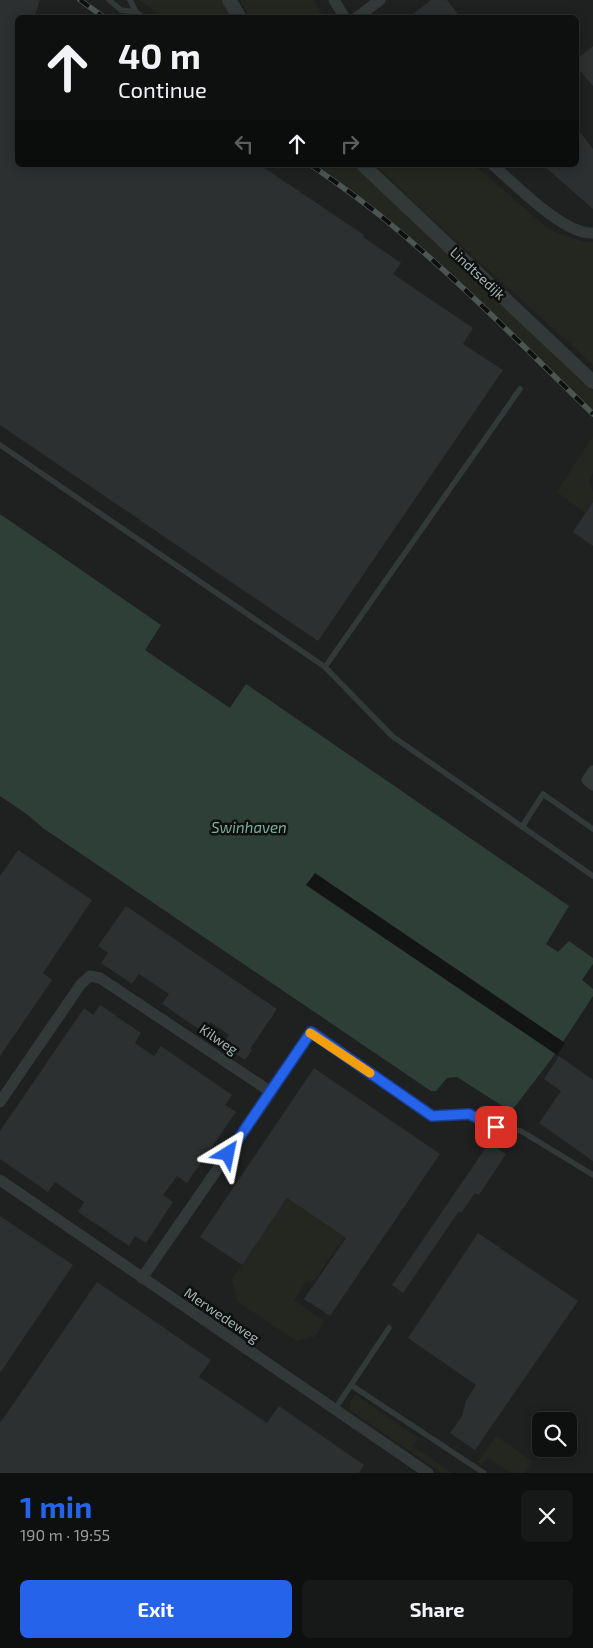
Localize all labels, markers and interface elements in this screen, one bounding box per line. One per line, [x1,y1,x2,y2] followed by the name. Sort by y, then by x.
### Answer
[118,34,201,76] text: 40 m
[35,35,100,100] icon: ahead
[118,76,207,102] text: Continue
[230,130,258,158] icon: left
[283,130,311,158] icon: ahead
[336,130,364,158] icon: right
[447,243,509,303] street label: Lindtsedijk
[211,818,287,836] water label: Swinhaven
[197,1020,242,1058] street label: Kilweg
[475,1106,517,1148] pin
[482,1113,510,1141] icon: arrive
[201,1127,253,1179] position arrow
[181,1284,263,1346] street label: Merwedeweg
[532,1412,577,1457] map controls
[532,1412,577,1457] button: search
[20,1488,92,1524] text: 1 min
[521,1490,573,1542] button: close
[20,1525,110,1544] text: 190 m · 19:55
[20,1580,292,1638] button: Exit
[302,1580,573,1638] button: Share

